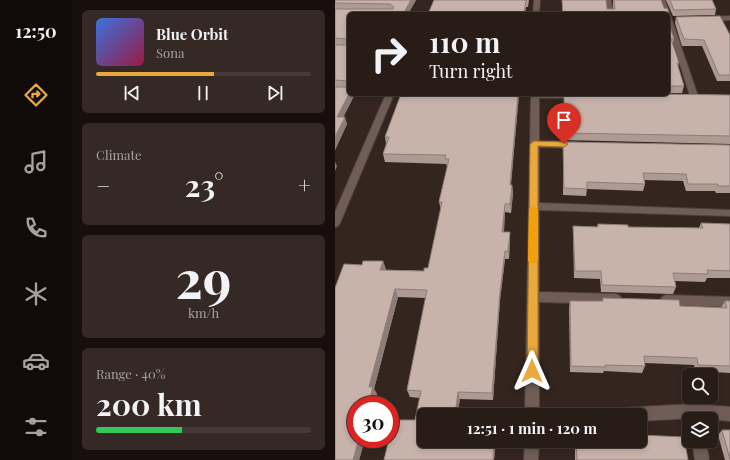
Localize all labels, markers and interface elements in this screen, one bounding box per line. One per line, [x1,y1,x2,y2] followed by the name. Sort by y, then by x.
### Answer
[15,19,57,43] text: 12:50
[429,23,500,60] text: 110 m
[156,24,228,44] text: Blue Orbit
[363,28,415,80] icon: right
[156,44,184,61] text: Sona
[429,59,512,83] text: Turn right
[22,81,50,109] icon: directions
[121,82,143,104] icon: previous
[192,82,214,104] icon: pause
[264,82,286,104] icon: next
[547,103,581,144] pin
[553,109,575,131] icon: arrive
[96,146,142,163] text: Climate
[22,148,50,176] icon: music
[185,165,224,205] text: 23°
[96,170,110,200] text: −
[298,170,311,200] text: +
[22,214,50,242] icon: phone
[176,243,231,312] text: 29
[22,280,50,308] icon: climate
[188,304,219,321] text: km/h
[22,347,50,375] icon: car
[511,350,553,392] position arrow
[96,365,165,382] text: Range · 40%
[682,368,718,448] map controls
[682,368,718,404] button: search
[96,384,202,424] text: 200 km
[347,396,399,448] speed limit sign: 30
[682,412,718,448] button: layers
[22,413,50,441] icon: filters
[467,418,597,438] text: 12:51 · 1 min · 120 m

